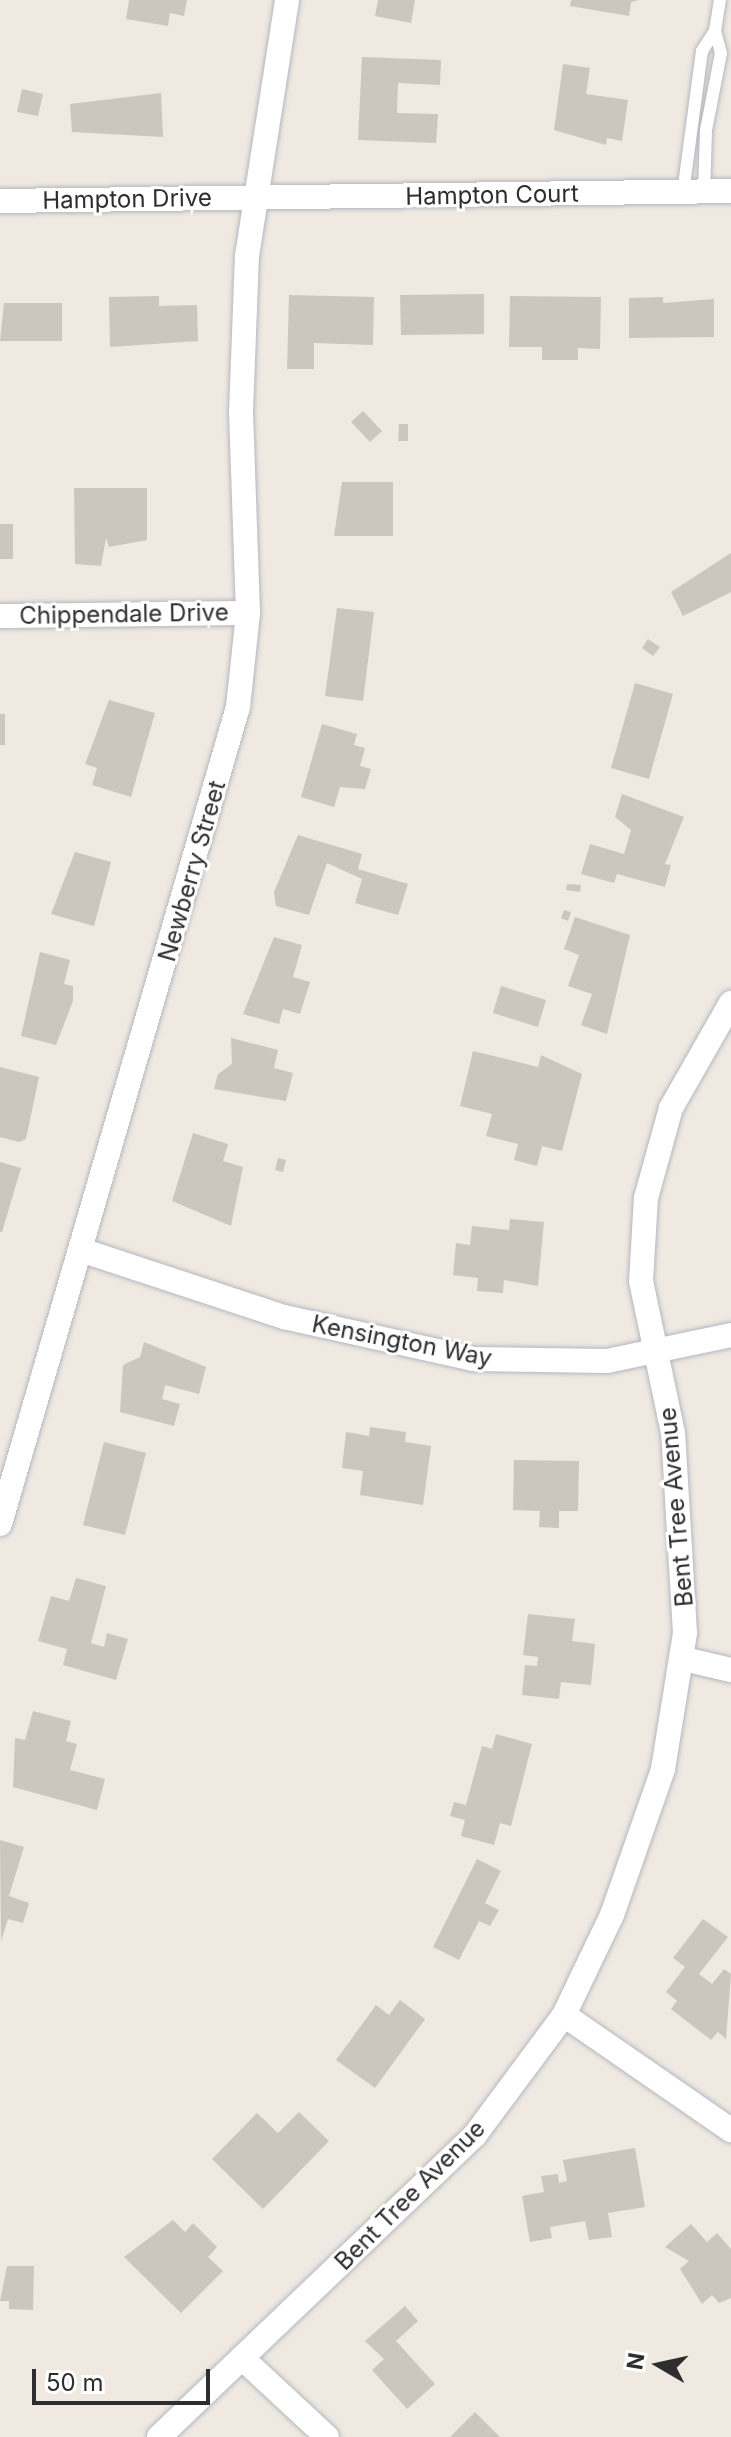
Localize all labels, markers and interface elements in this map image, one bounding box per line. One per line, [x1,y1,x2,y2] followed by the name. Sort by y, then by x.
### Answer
[405,179,579,211] street label: Hampton Court
[42,183,212,215] street label: Hampton Drive
[19,598,229,630] street label: Chippendale Drive
[152,777,232,965] street label: Newberry Street
[310,1309,494,1373] street label: Kensington Way
[653,1406,699,1608] street label: Bent Tree Avenue
[329,2114,491,2276] street label: Bent Tree Avenue
[619,2325,699,2405] north arrow
[621,2351,649,2372] text: N
[36,2353,214,2403] scale bar
[46,2368,104,2397] text: 50 m

